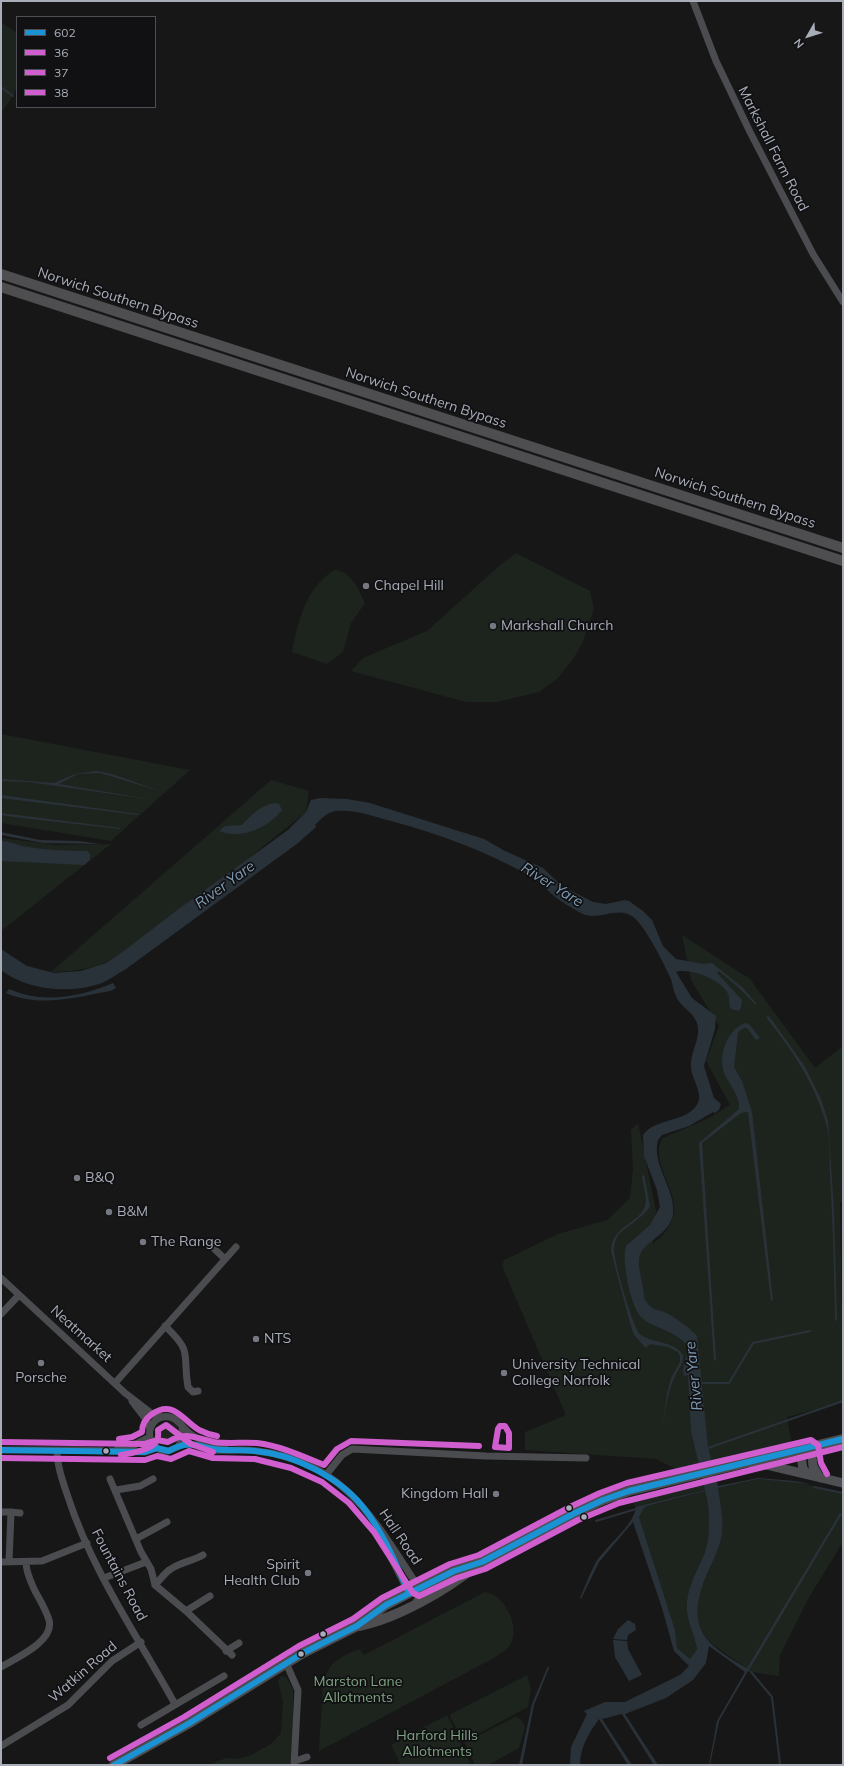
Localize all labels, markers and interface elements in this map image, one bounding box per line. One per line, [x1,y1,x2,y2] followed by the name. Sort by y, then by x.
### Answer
[16,16,156,108] legend
[788,16,828,56] north arrow
[54,25,76,40] text: 602
[791,36,807,51] text: N
[54,45,68,60] text: 36
[54,65,68,80] text: 37
[734,84,812,214] street label: Markshall Farm Road
[54,85,68,100] text: 38
[35,264,201,332] street label: Norwich Southern Bypass
[343,364,509,432] street label: Norwich Southern Bypass
[652,464,818,532] street label: Norwich Southern Bypass
[374,578,444,594] place label: Chapel Hill
[361,581,371,591] marker: Chapel Hill
[501,618,613,634] place label: Markshall Church
[488,621,498,631] marker: Markshall Church
[191,857,259,913] water label: River Yare
[518,859,586,911] water label: River Yare
[85,1170,115,1186] place label: B&Q
[72,1173,82,1183] marker: B&Q
[117,1204,148,1220] place label: B&M
[104,1207,114,1217] marker: B&M
[151,1234,221,1250] place label: The Range
[138,1237,148,1247] marker: The Range
[47,1302,115,1366] street label: Neatmarket
[264,1331,291,1347] place label: NTS
[251,1334,261,1344] marker: NTS
[681,1340,707,1412] water label: River Yare
[512,1357,640,1390] place label: University Technical College Norfolk
[36,1358,46,1368] marker: Porsche
[499,1368,509,1378] marker: University Technical College Norfolk
[15,1370,67,1386] place label: Porsche
[101,1446,111,1456] unlabelled marker
[401,1486,488,1502] place label: Kingdom Hall
[491,1489,501,1499] marker: Kingdom Hall
[564,1503,574,1513] unlabelled marker
[375,1506,425,1568] street label: Hall Road
[579,1512,589,1522] unlabelled marker
[88,1526,150,1624] street label: Fountains Road
[224,1557,300,1590] place label: Spirit Health Club
[303,1568,313,1578] marker: Spirit Health Club
[318,1629,328,1639] unlabelled marker
[45,1638,121,1706] street label: Watkin Road
[296,1649,306,1659] unlabelled marker
[314,1674,402,1706] park label: Marston Lane Allotments
[396,1728,478,1760] park label: Harford Hills Allotments

